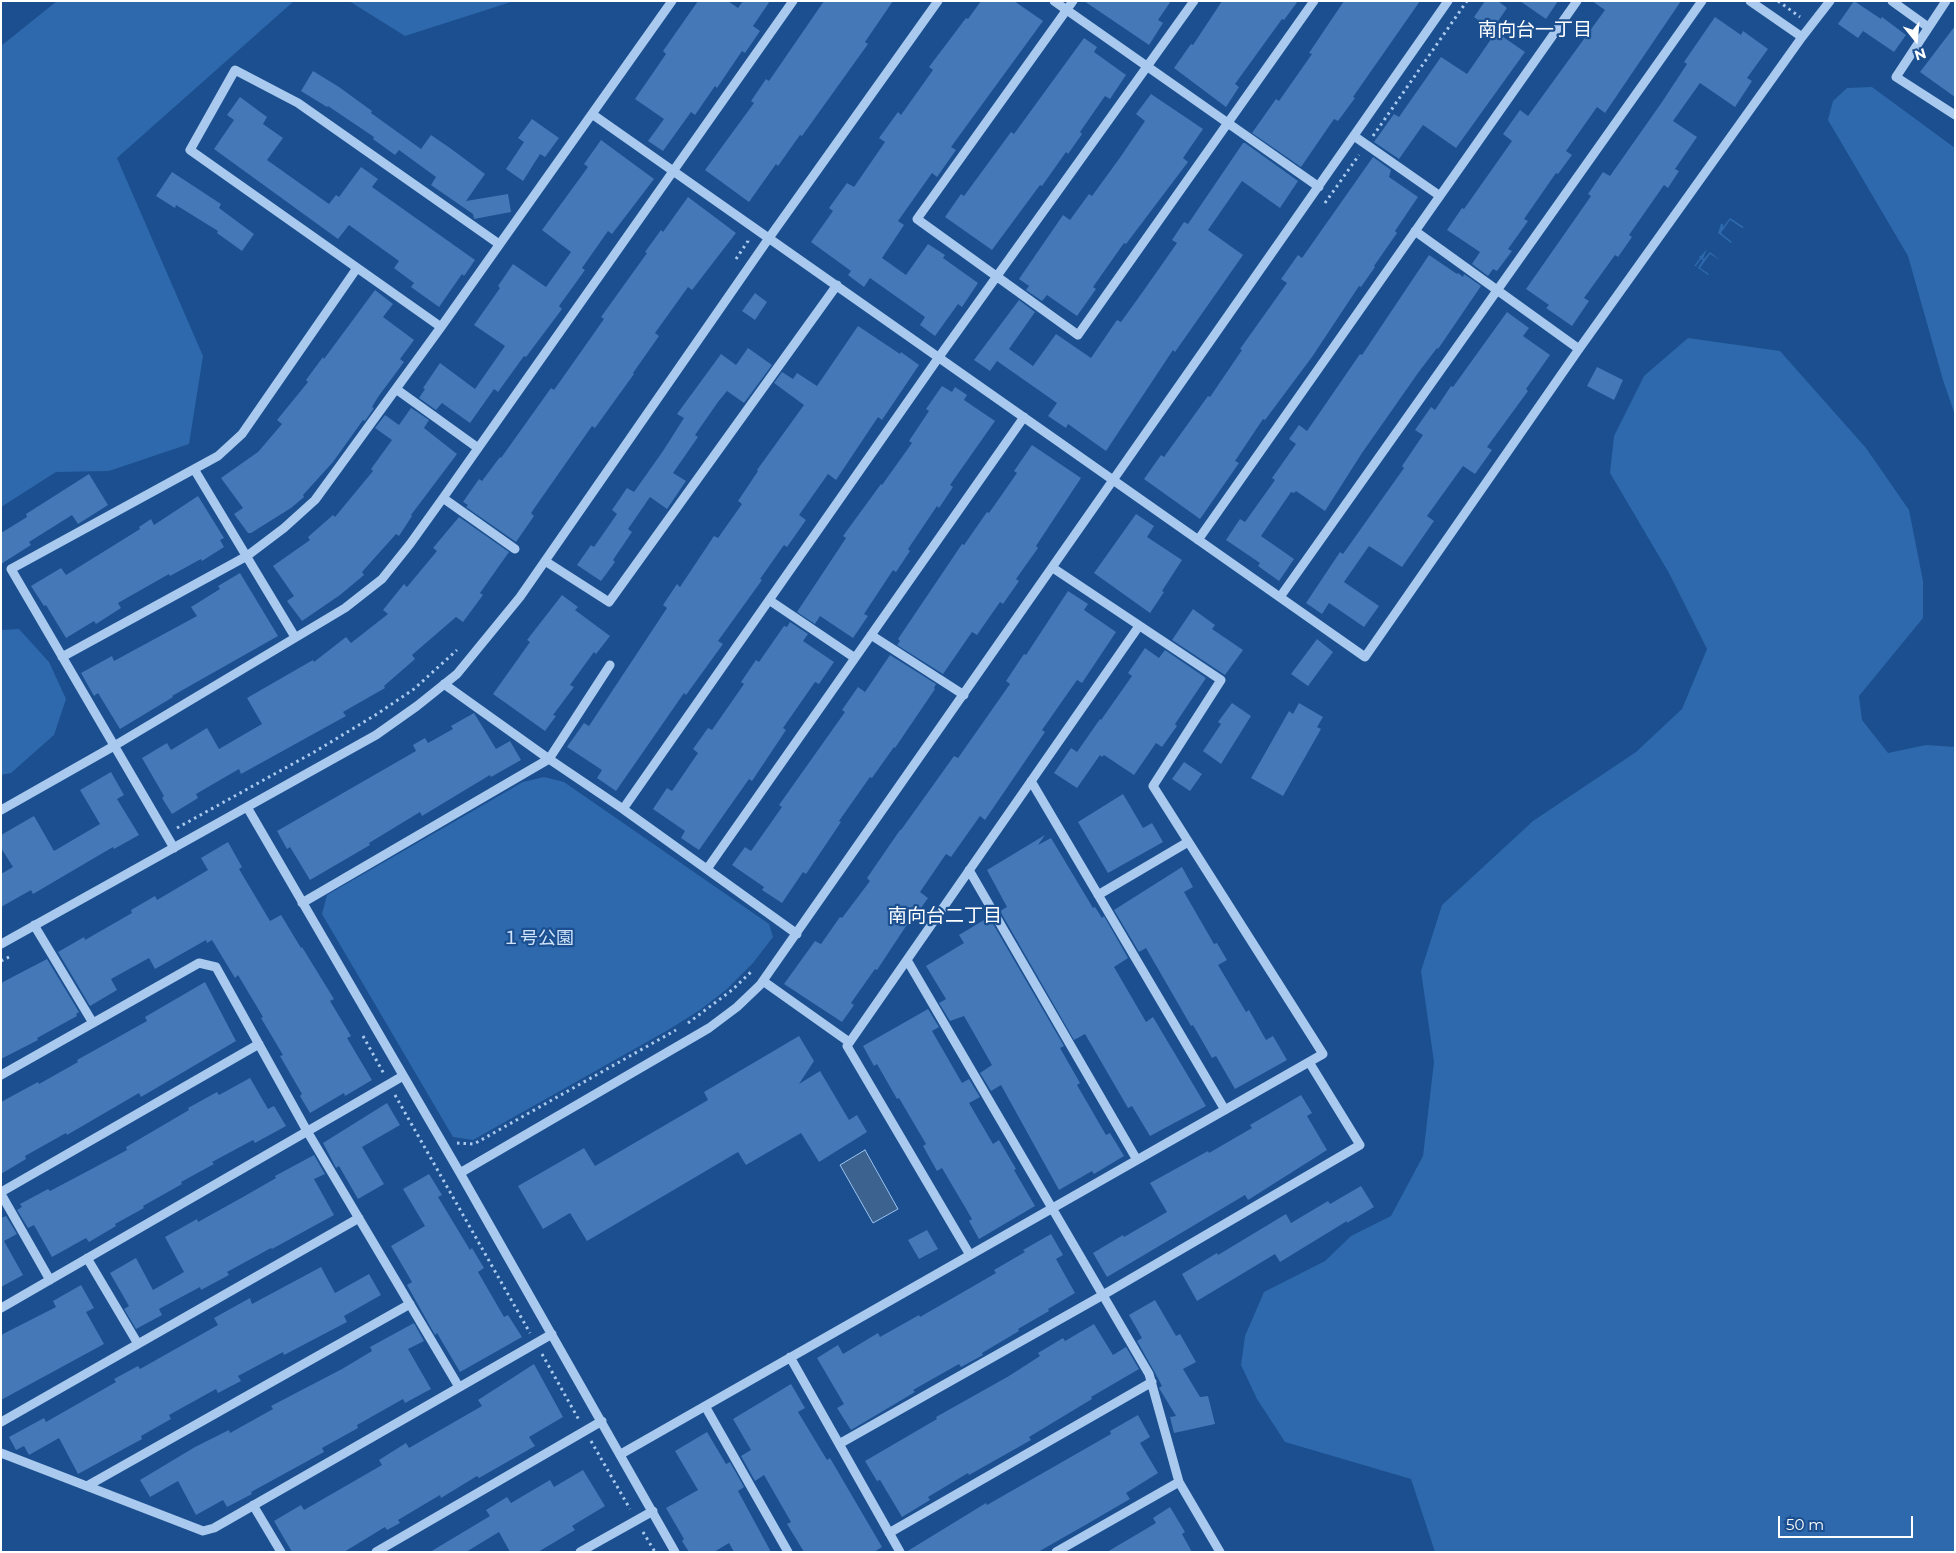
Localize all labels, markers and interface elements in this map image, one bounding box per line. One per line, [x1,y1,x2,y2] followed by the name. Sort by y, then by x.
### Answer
[1891,15,1941,65] north arrow
[1478,19,1592,41] district label: 南向台一丁目
[1912,44,1928,65] text: N
[888,905,1002,927] district label: 南向台二丁目
[502,928,574,950] park label: １号公園
[1781,1506,1916,1538] scale bar
[1786,1515,1824,1534] text: 50 m

